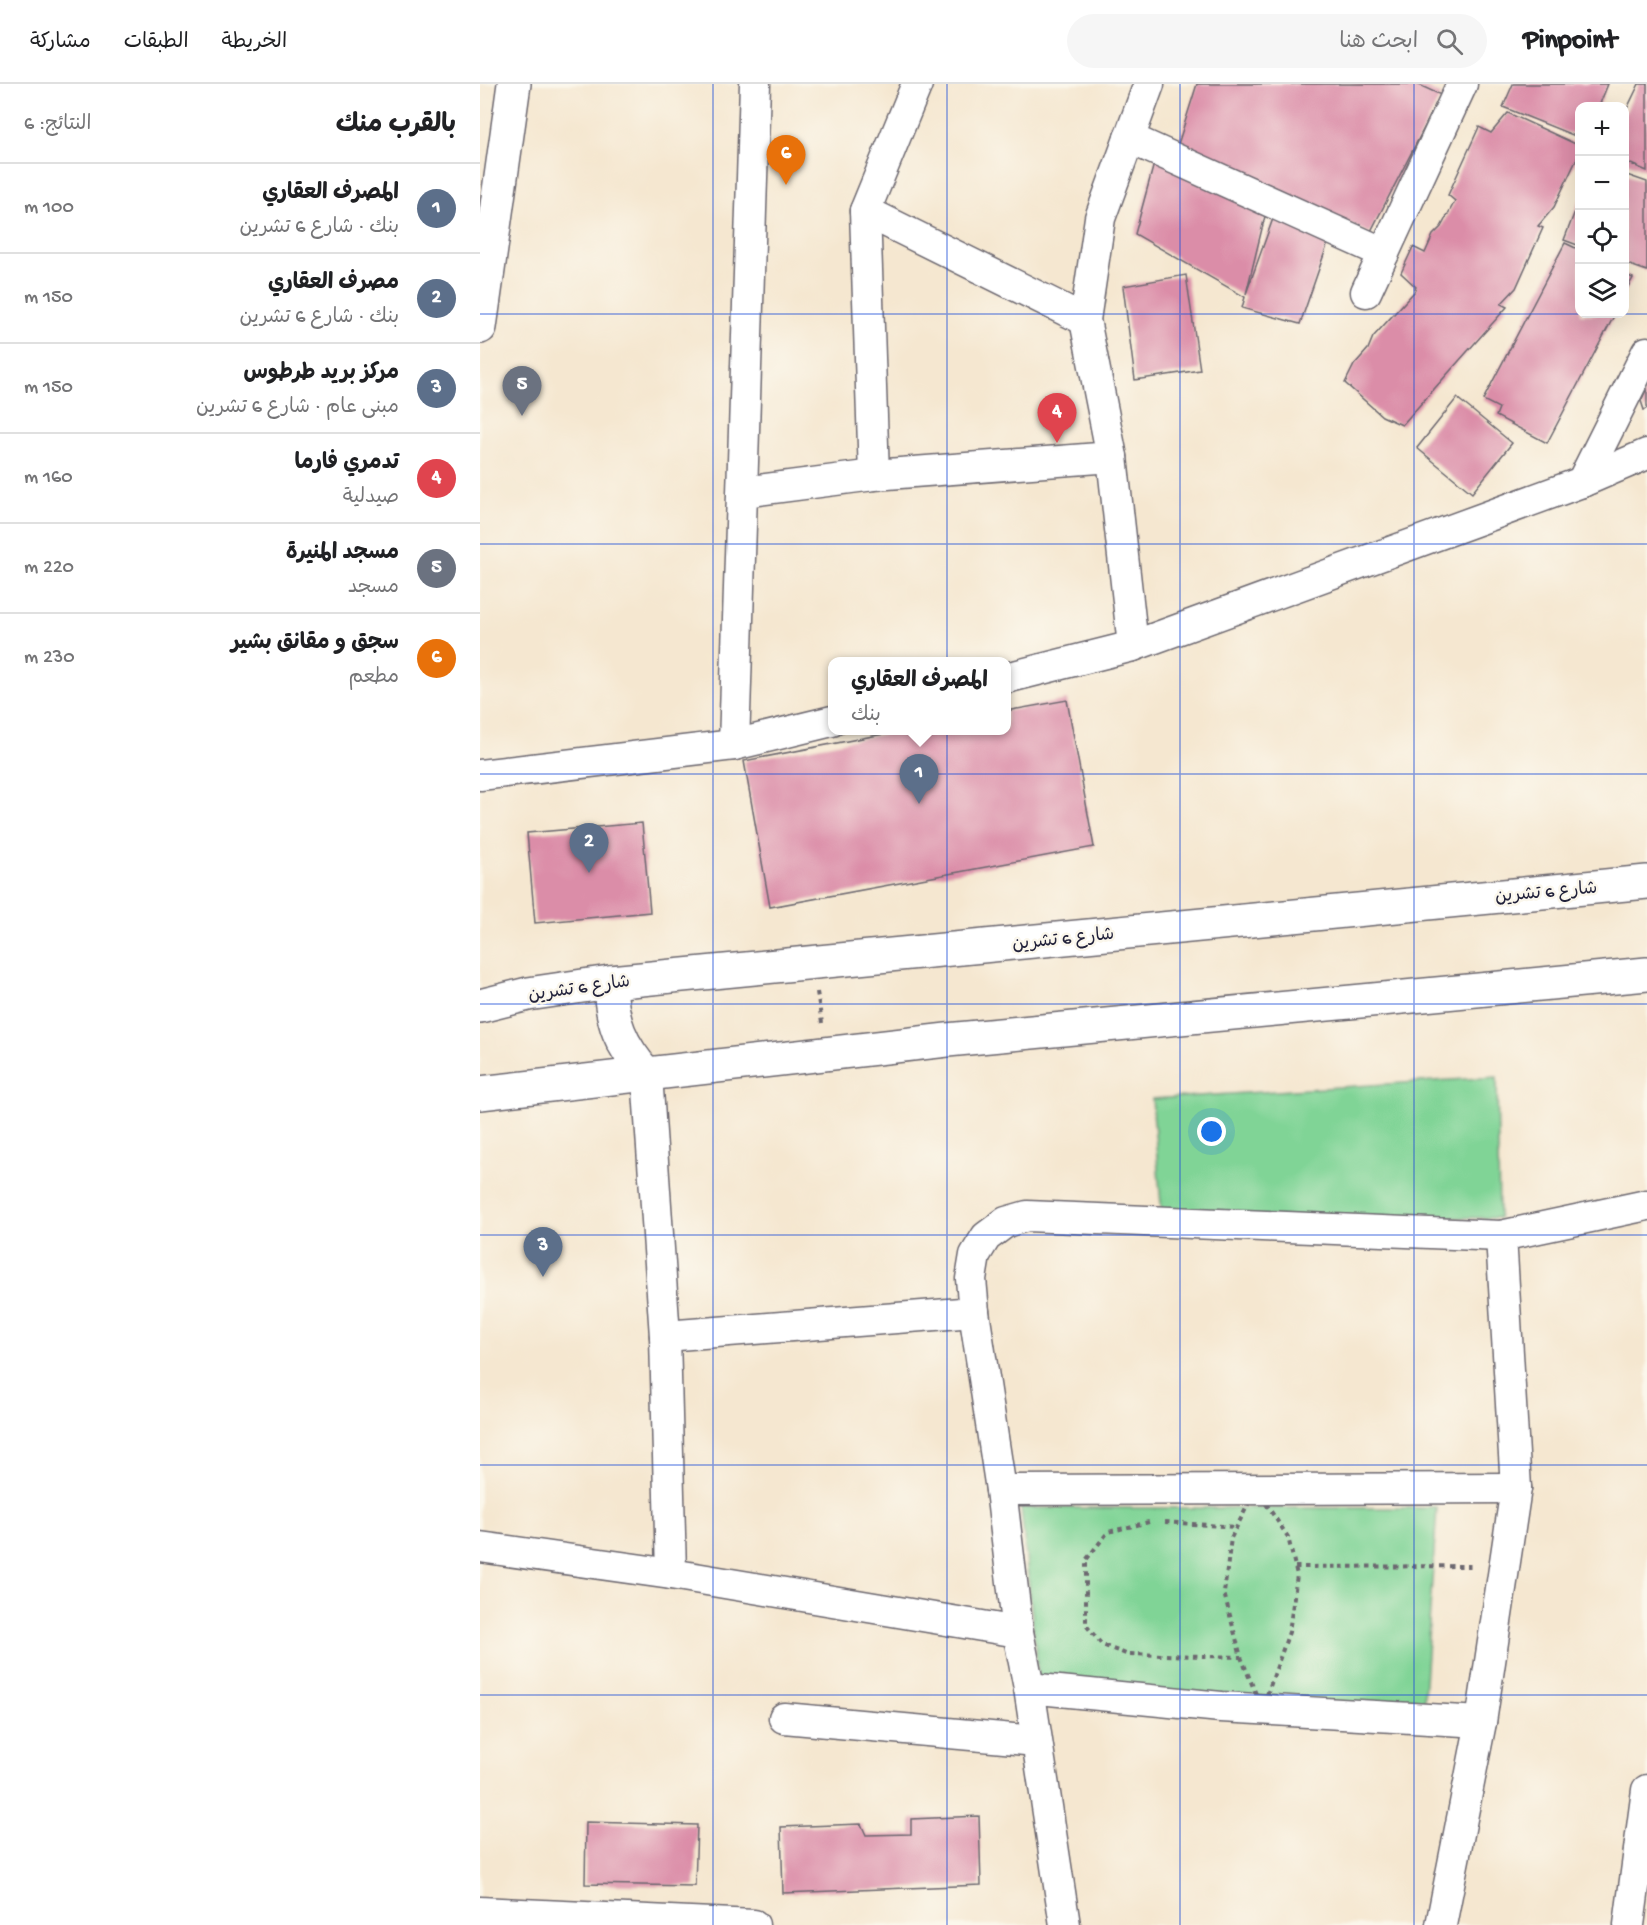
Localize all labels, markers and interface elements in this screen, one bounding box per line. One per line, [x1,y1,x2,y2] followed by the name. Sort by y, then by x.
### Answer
[1067,14,1487,68] search box
[1433,25,1466,58] icon: search
[1523,25,1617,58] text: Pinpoint
[1339,30,1418,56] text: ابحث هنا
[30,31,91,56] text: مشاركة
[124,31,189,56] text: الطبقات
[222,31,287,56] text: الخريطة
[1575,102,1629,318] map controls
[1575,102,1629,156] button: +
[336,111,456,142] text: بالقرب منك
[24,114,91,137] text: النتائج: 6
[766,135,806,185] pin: 6
[1575,156,1629,210] button: −
[262,181,399,207] text: المصرف العقاري
[24,197,74,220] text: 100 m
[432,197,441,220] text: 1
[1575,210,1629,264] button: locate
[240,217,399,240] text: بنك · شارع 6 تشرين
[1575,264,1629,318] button: layers
[268,271,399,297] text: مصرف العقاري
[24,287,73,310] text: 150 m
[432,287,441,310] text: 2
[240,307,399,330] text: بنك · شارع 6 تشرين
[243,361,399,387] text: مركز بريد طرطوس
[502,366,542,416] pin: 5
[24,377,73,400] text: 150 m
[431,377,442,400] text: 3
[1038,394,1076,443] pin: 4
[196,397,399,420] text: مبنى عام · شارع 6 تشرين
[294,451,399,477] text: تدمري فارما
[24,467,73,490] text: 160 m
[432,467,441,490] text: 4
[343,487,399,510] text: صيدلية
[286,541,399,567] text: مسجد المنيرة
[24,557,74,580] text: 220 m
[431,557,442,580] text: 5
[348,577,399,600] text: مسجد
[231,631,399,657] text: سجق و مقانق بشير
[24,647,75,670] text: 230 m
[431,647,442,670] text: 6
[828,657,1011,735] popup
[348,667,399,690] text: مطعم
[851,669,988,695] text: المصرف العقاري
[851,705,881,728] text: بنك
[900,754,938,804] pin: 1
[570,824,608,873] pin: 2
[1494,879,1598,908] street label: شارع 6 تشرين
[1011,925,1115,956] street label: شارع 6 تشرين
[527,972,632,1007] street label: شارع 6 تشرين
[1197,1117,1226,1146] your location
[524,1228,562,1277] pin: 3

